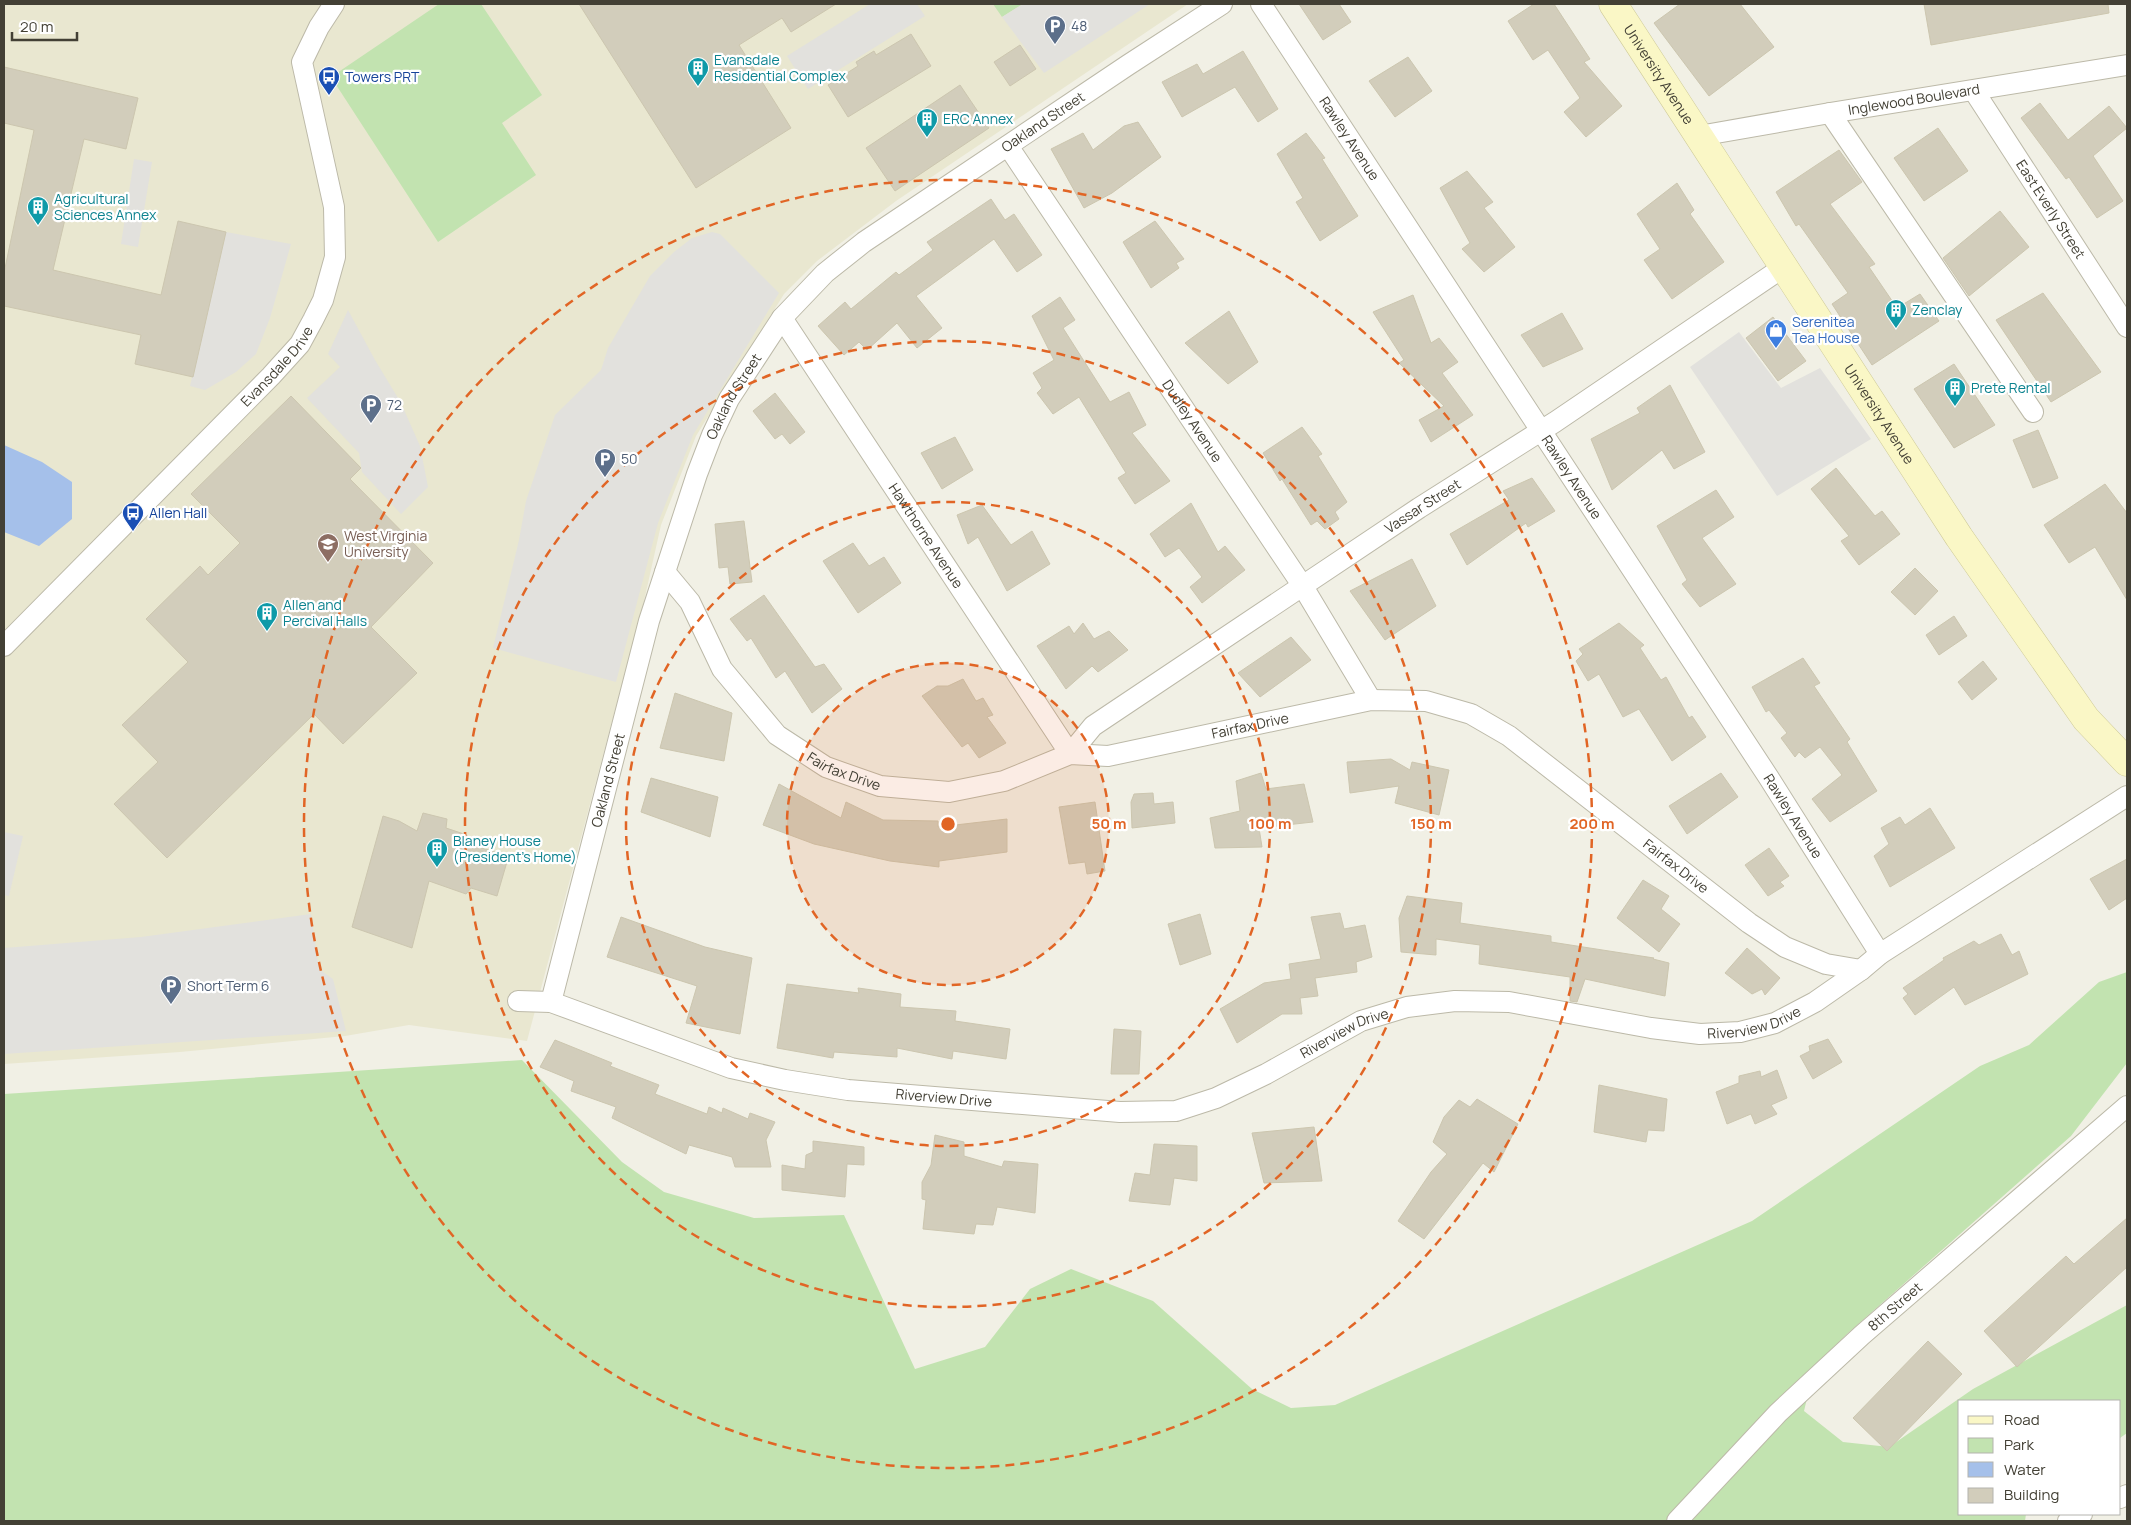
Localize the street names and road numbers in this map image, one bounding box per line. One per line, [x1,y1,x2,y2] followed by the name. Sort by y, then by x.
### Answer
[1620,21,1699,128] street label: University Avenue
[1847,79,1981,119] street label: Inglewood Boulevard
[997,87,1088,156] street label: Oakland Street
[1315,93,1384,184] street label: Rawley Avenue
[2012,156,2090,262] street label: East Everly Street
[236,323,317,410] street label: Evansdale Drive
[701,349,766,443] street label: Oakland Street
[1840,360,1919,467] street label: University Avenue
[1158,376,1227,466] street label: Dudley Avenue
[1538,431,1606,523] street label: Rawley Avenue
[1381,474,1464,537] street label: Vassar Street
[885,479,968,592] street label: Hawthorne Avenue
[1210,708,1290,743] street label: Fairfax Drive
[586,731,629,829] street label: Oakland Street
[804,747,884,795] street label: Fairfax Drive
[1760,770,1827,862] street label: Rawley Avenue
[1639,834,1713,897] street label: Fairfax Drive
[1707,1001,1804,1043] street label: Riverview Drive
[1296,1003,1391,1062] street label: Riverview Drive
[895,1084,993,1111] street label: Riverview Drive
[1863,1277,1926,1335] street label: 8th Street

